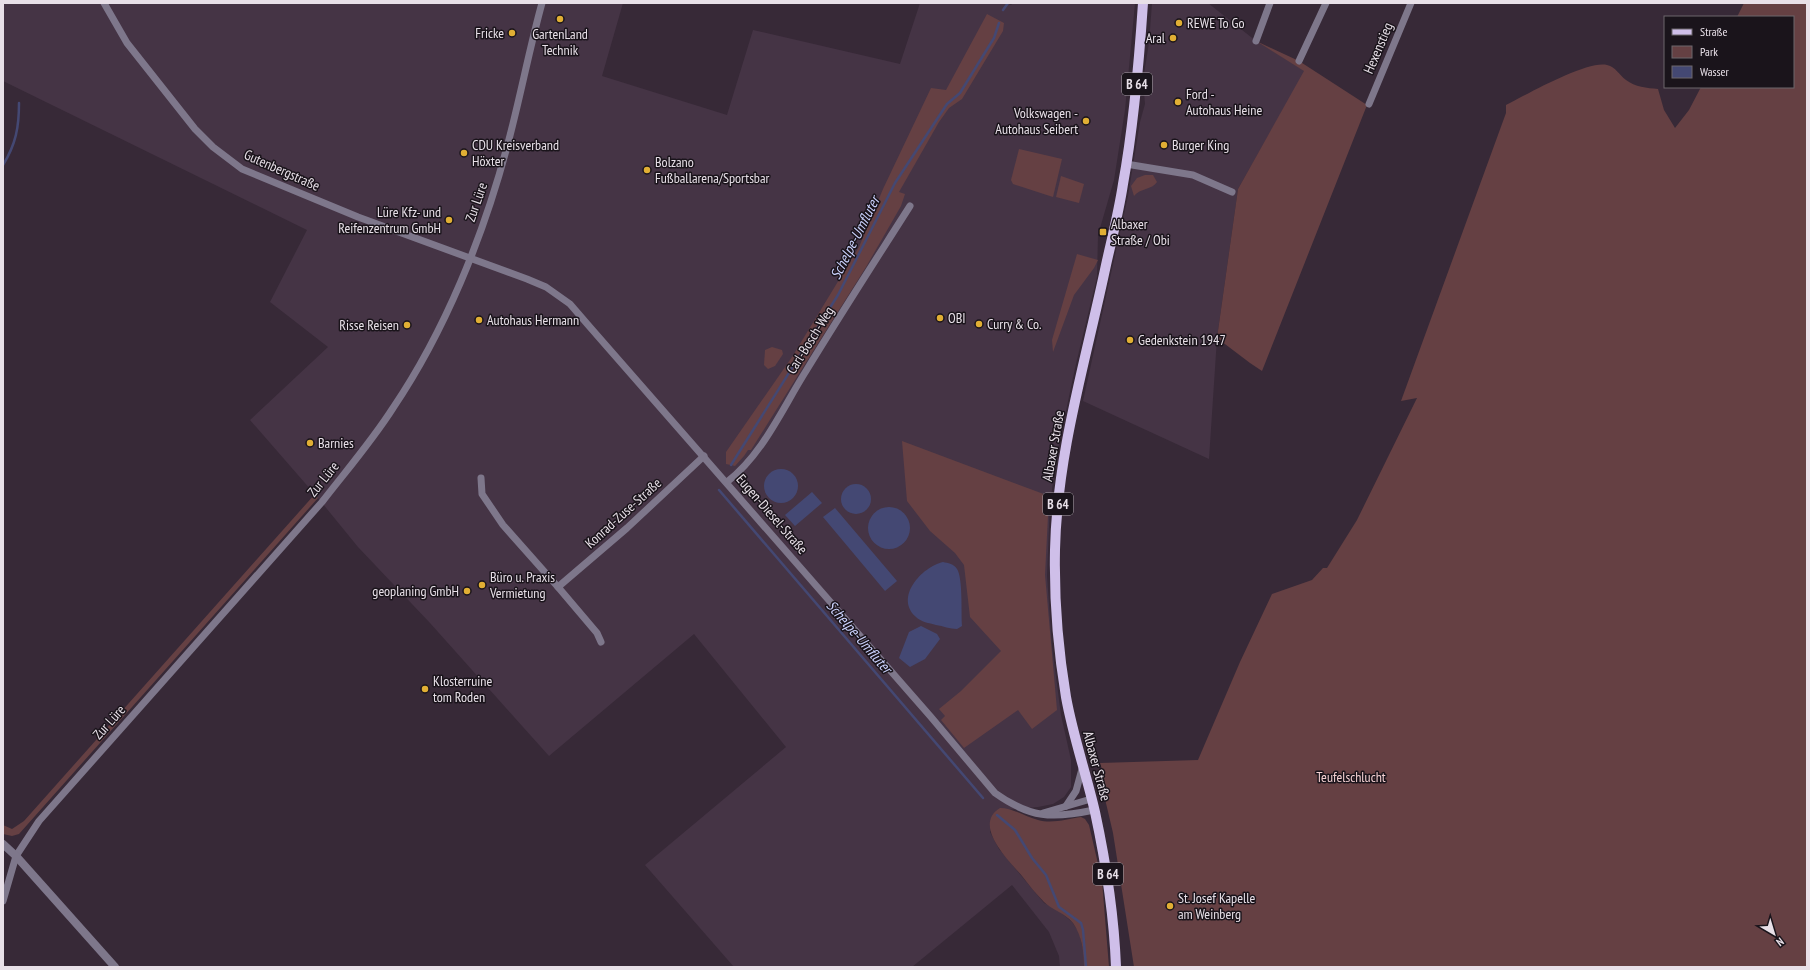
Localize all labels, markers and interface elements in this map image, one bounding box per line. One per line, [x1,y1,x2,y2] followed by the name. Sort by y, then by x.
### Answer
[555,14,565,24] marker: GartenLand Technik
[1187,14,1245,32] place label: REWE To Go
[1664,16,1794,88] legend
[1174,18,1184,28] marker: REWE To Go
[1359,20,1397,76] street label: Hexenstieg
[475,24,504,42] place label: Fricke
[1700,24,1727,39] text: Straße
[532,25,588,59] place label: GartenLand Technik
[507,28,517,38] marker: Fricke
[1146,29,1166,47] place label: Aral
[1168,33,1178,43] marker: Aral
[1700,44,1718,59] text: Park
[1700,64,1730,79] text: Wasser
[1122,73,1152,95] road number: B 64
[1186,85,1262,119] place label: Ford - Autohaus Heine
[1173,97,1183,107] marker: Ford - Autohaus Heine
[995,104,1078,138] place label: Volkswagen - Autohaus Seibert
[1081,116,1091,126] marker: Volkswagen - Autohaus Seibert
[472,136,559,170] place label: CDU Kreisverband Höxter
[1172,136,1229,154] place label: Burger King
[1159,140,1169,150] marker: Burger King
[241,145,323,195] street label: Gutenbergstraße
[459,148,469,158] marker: CDU Kreisverband Höxter
[655,153,770,187] place label: Bolzano Fußballarena/Sportsbar
[642,165,652,175] marker: Bolzano Fußballarena/Sportsbar
[461,180,491,224] street label: Zur Lüre
[826,191,884,282] water label: Schelpe-Umfluter
[338,203,441,237] place label: Lüre Kfz- und Reifenzentrum GmbH
[444,215,454,225] marker: Lüre Kfz- und Reifenzentrum GmbH
[1111,215,1170,249] place label: Albaxer Straße / Obi
[1098,227,1108,237] marker: Albaxer Straße / Obi
[782,303,838,377] street label: Carl-Bosch-Weg
[948,309,966,327] place label: OBI
[487,311,579,329] place label: Autohaus Hermann
[935,313,945,323] marker: OBI
[474,315,484,325] marker: Autohaus Hermann
[987,315,1041,333] place label: Curry & Co.
[339,316,399,334] place label: Risse Reisen
[974,319,984,329] marker: Curry & Co.
[402,320,412,330] marker: Risse Reisen
[1138,331,1226,349] place label: Gedenkstein 1947
[1125,335,1135,345] marker: Gedenkstein 1947
[1038,409,1068,483] street label: Albaxer Straße
[318,434,354,452] place label: Barnies
[305,438,315,448] marker: Barnies
[303,458,343,500] street label: Zur Lüre
[732,470,812,558] street label: Eugen-Diesel-Straße
[581,474,665,552] street label: Konrad-Zuse-Straße
[1043,493,1073,515] road number: B 64
[489,568,555,602] place label: Büro u. Praxis Vermietung
[477,580,487,590] marker: Büro u. Praxis Vermietung
[372,582,459,600] place label: geoplaning GmbH
[462,586,472,596] marker: geoplaning GmbH
[822,596,897,679] water label: Schelpe-Umfluter
[433,672,492,706] place label: Klosterruine tom Roden
[420,684,430,694] marker: Klosterruine tom Roden
[89,701,129,743] street label: Zur Lüre
[1079,729,1115,803] street label: Albaxer Straße
[1316,768,1386,786] park label: Teufelschlucht
[1093,863,1123,885] road number: B 64
[1178,889,1255,923] place label: St. Josef Kapelle am Weinberg
[1165,901,1175,911] marker: St. Josef Kapelle am Weinberg
[1754,914,1794,954] north arrow
[1773,935,1787,949] text: N

